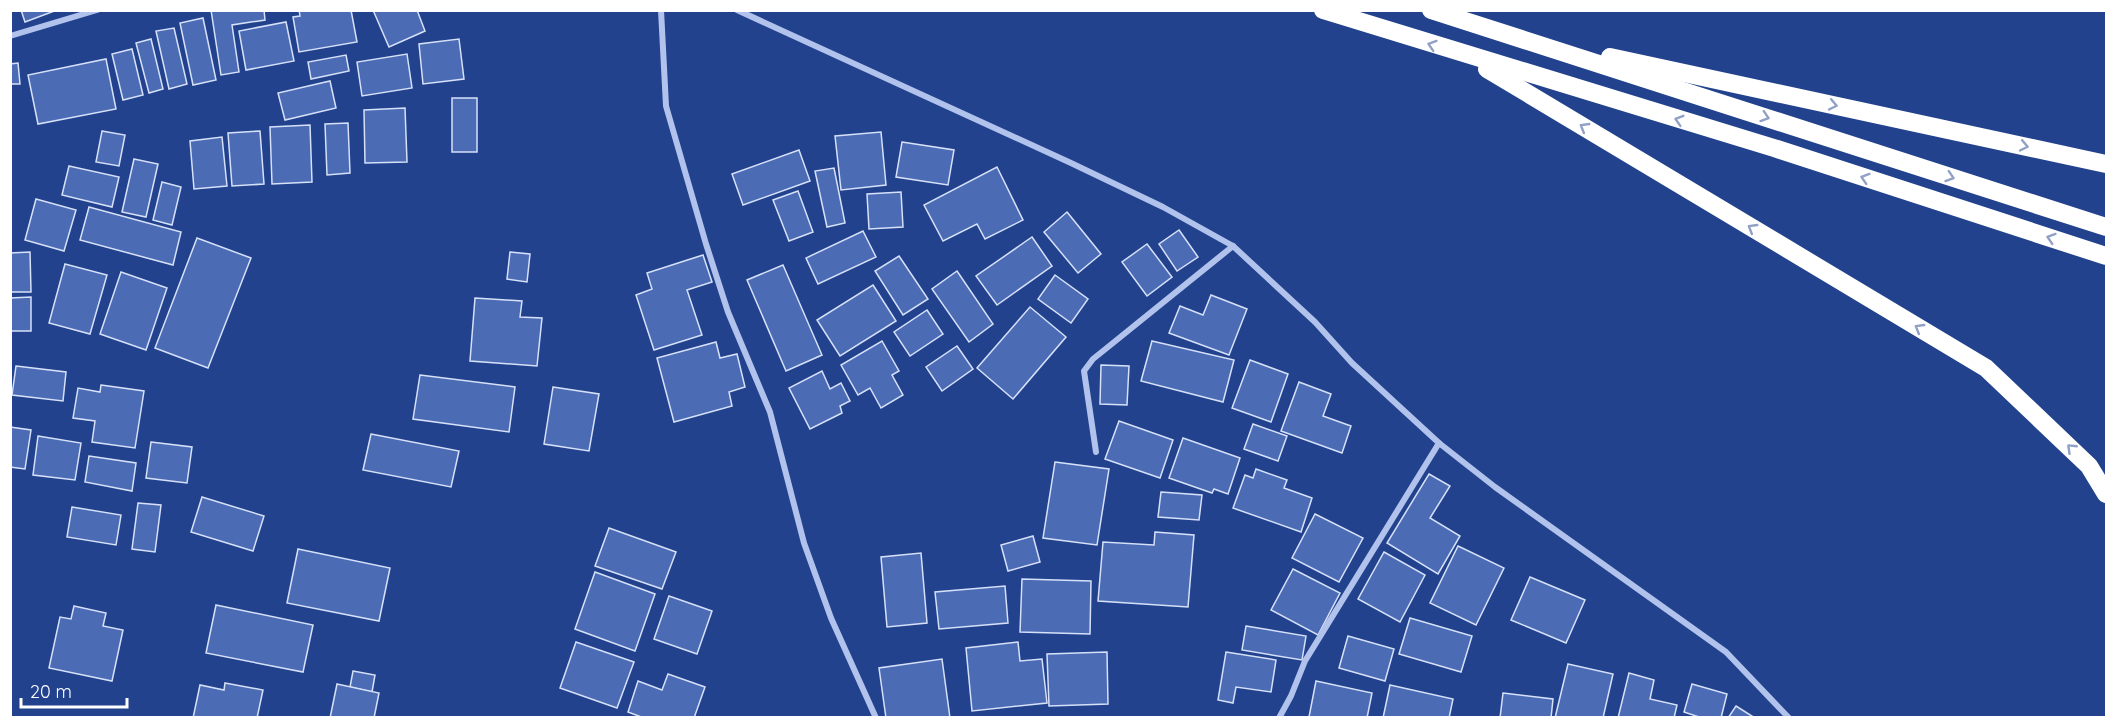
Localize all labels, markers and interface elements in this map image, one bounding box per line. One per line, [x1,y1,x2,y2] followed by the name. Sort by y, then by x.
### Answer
[1427,40,1438,52] one-way arrow
[1828,98,1838,111] one-way arrow
[1759,110,1770,122] one-way arrow
[1674,115,1685,127] one-way arrow
[1580,123,1590,135] one-way arrow
[2018,139,2028,152] one-way arrow
[1944,170,1955,182] one-way arrow
[1860,173,1871,185] one-way arrow
[1748,223,1758,235] one-way arrow
[2046,233,2057,245] one-way arrow
[1915,323,1925,335] one-way arrow
[2067,445,2078,456] one-way arrow
[21,671,128,709] scale bar
[30,680,72,703] text: 20 m

